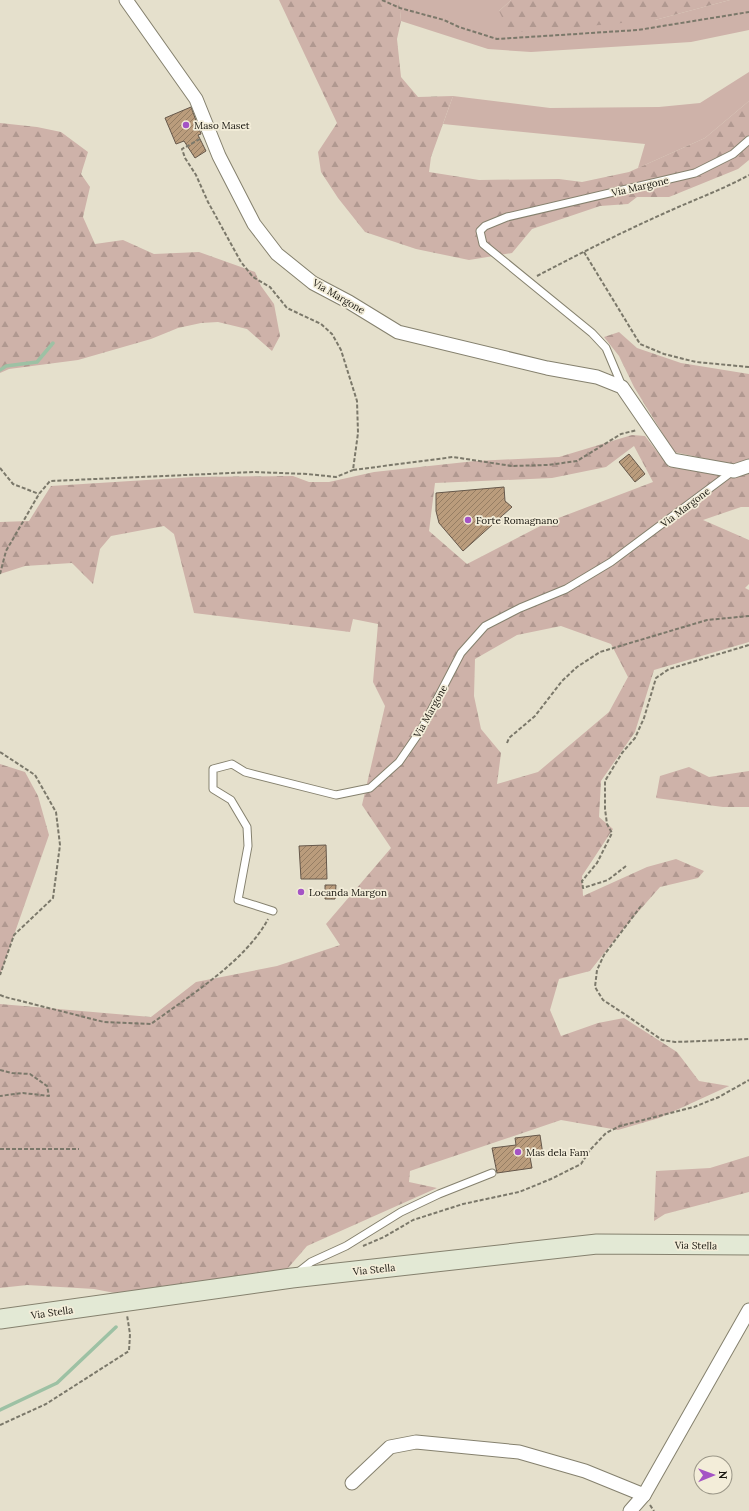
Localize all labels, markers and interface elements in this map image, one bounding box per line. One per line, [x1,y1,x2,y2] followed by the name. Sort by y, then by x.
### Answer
[194,119,250,132] place label: Maso Maset
[181,120,191,130] marker: Maso Maset
[609,173,671,200] street label: Via Margone
[309,276,368,317] street label: Via Margone
[657,484,713,531] street label: Via Margone
[476,514,558,527] place label: Forte Romagnano
[463,515,473,525] marker: Forte Romagnano
[410,682,451,741] street label: Via Margone
[309,886,387,899] place label: Locanda Margon
[296,887,306,897] marker: Locanda Margon
[526,1146,589,1159] place label: Mas dela Fam
[513,1147,523,1157] marker: Mas dela Fam
[674,1239,717,1252] street label: Via Stella
[351,1261,396,1278] street label: Via Stella
[29,1303,74,1322] street label: Via Stella
[693,1455,733,1495] north arrow
[716,1470,730,1480] text: N

